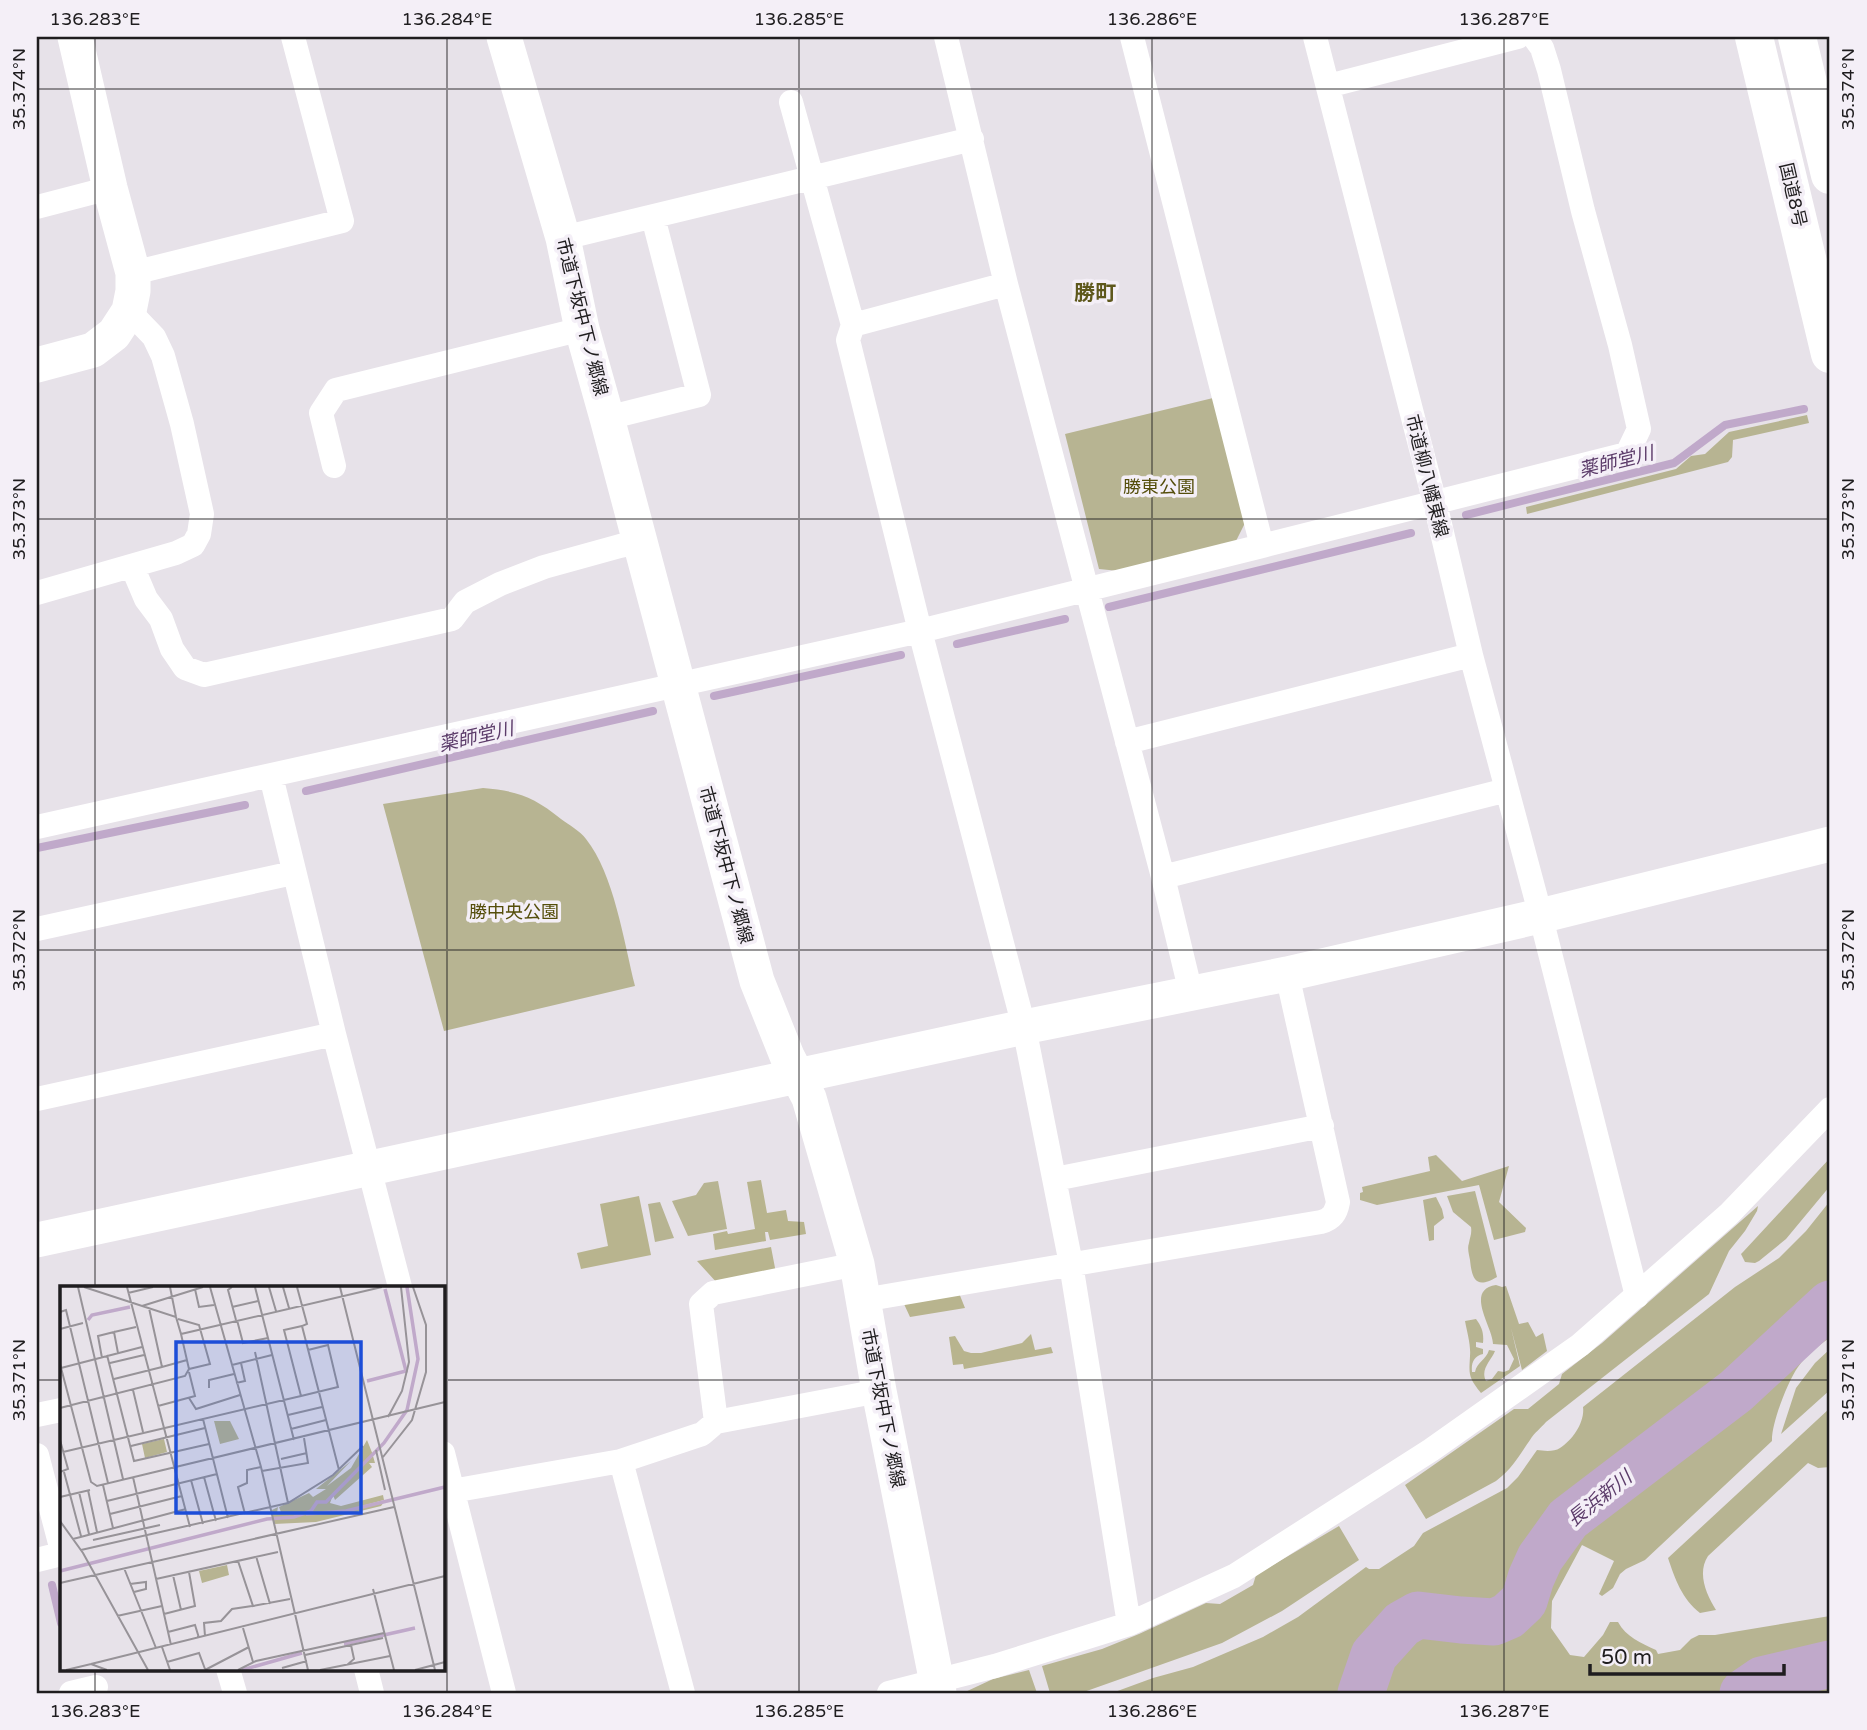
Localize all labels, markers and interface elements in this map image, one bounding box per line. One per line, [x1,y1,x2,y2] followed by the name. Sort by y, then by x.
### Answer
[50,8,140,30] text: 136.283°E
[402,8,492,30] text: 136.284°E
[754,8,844,30] text: 136.285°E
[1107,8,1197,30] text: 136.286°E
[1458,8,1550,30] text: 136.287°E
[8,48,30,130] text: 35.374°N
[1837,48,1859,130] text: 35.374°N
[1775,161,1811,229] street label: 国道8号
[552,236,612,398] street label: 市道下坂中下ノ郷線
[1074,281,1116,306] district label: 勝町
[1401,412,1453,540] street label: 市道柳八幡東線
[1577,442,1658,482] water label: 薬師堂川
[1123,476,1195,498] park label: 勝東公園
[8,478,30,560] text: 35.373°N
[1837,478,1859,560] text: 35.373°N
[437,717,518,756] water label: 薬師堂川
[694,784,758,946] street label: 市道下坂中下ノ郷線
[469,901,559,923] park label: 勝中央公園
[8,909,30,991] text: 35.372°N
[1837,909,1859,991] text: 35.372°N
[60,1286,444,1670] inset map
[857,1326,909,1490] street label: 市道下坂中下ノ郷線
[8,1339,30,1421] text: 35.371°N
[1837,1339,1859,1421] text: 35.371°N
[1563,1465,1638,1531] water label: 長浜新川
[1590,1632,1785,1676] scale bar
[1601,1645,1652,1670] text: 50 m
[50,1700,140,1722] text: 136.283°E
[402,1700,492,1722] text: 136.284°E
[754,1700,844,1722] text: 136.285°E
[1107,1700,1197,1722] text: 136.286°E
[1458,1700,1550,1722] text: 136.287°E

